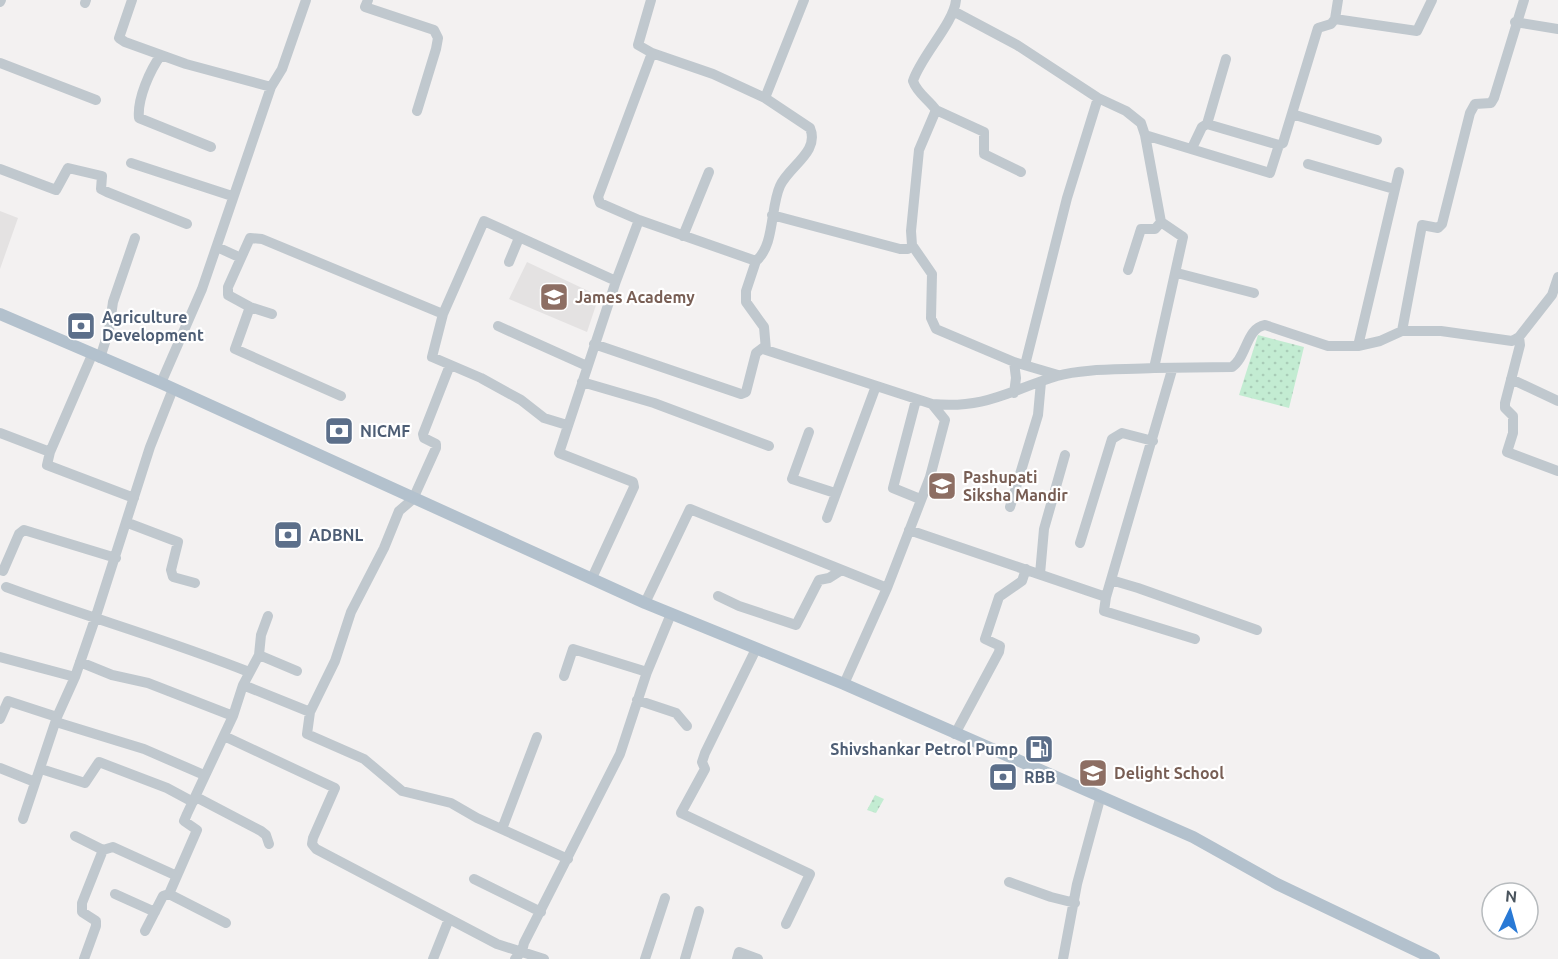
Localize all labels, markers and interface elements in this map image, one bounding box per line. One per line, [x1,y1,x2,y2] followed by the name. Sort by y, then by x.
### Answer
[538,281,570,313] school or university icon: James Academy
[575,288,695,306] place label: James Academy
[102,308,204,344] place label: Agriculture Development
[65,310,97,342] bank icon: Agriculture Development
[323,415,355,447] bank icon: NICMF
[360,422,410,440] place label: NICMF
[963,468,1068,504] place label: Pashupati Siksha Mandir
[926,470,958,502] school or university icon: Pashupati Siksha Mandir
[272,519,304,551] bank icon: ADBNL
[309,526,363,544] place label: ADBNL
[1023,733,1055,765] fuel station icon: Shivshankar Petrol Pump
[830,740,1018,758] place label: Shivshankar Petrol Pump
[1077,757,1109,789] school or university icon: Delight School
[987,761,1019,793] bank icon: RBB
[1114,764,1224,782] place label: Delight School
[1024,768,1056,786] place label: RBB
[1480,881,1540,941] north arrow
[1505,887,1518,906] text: N

